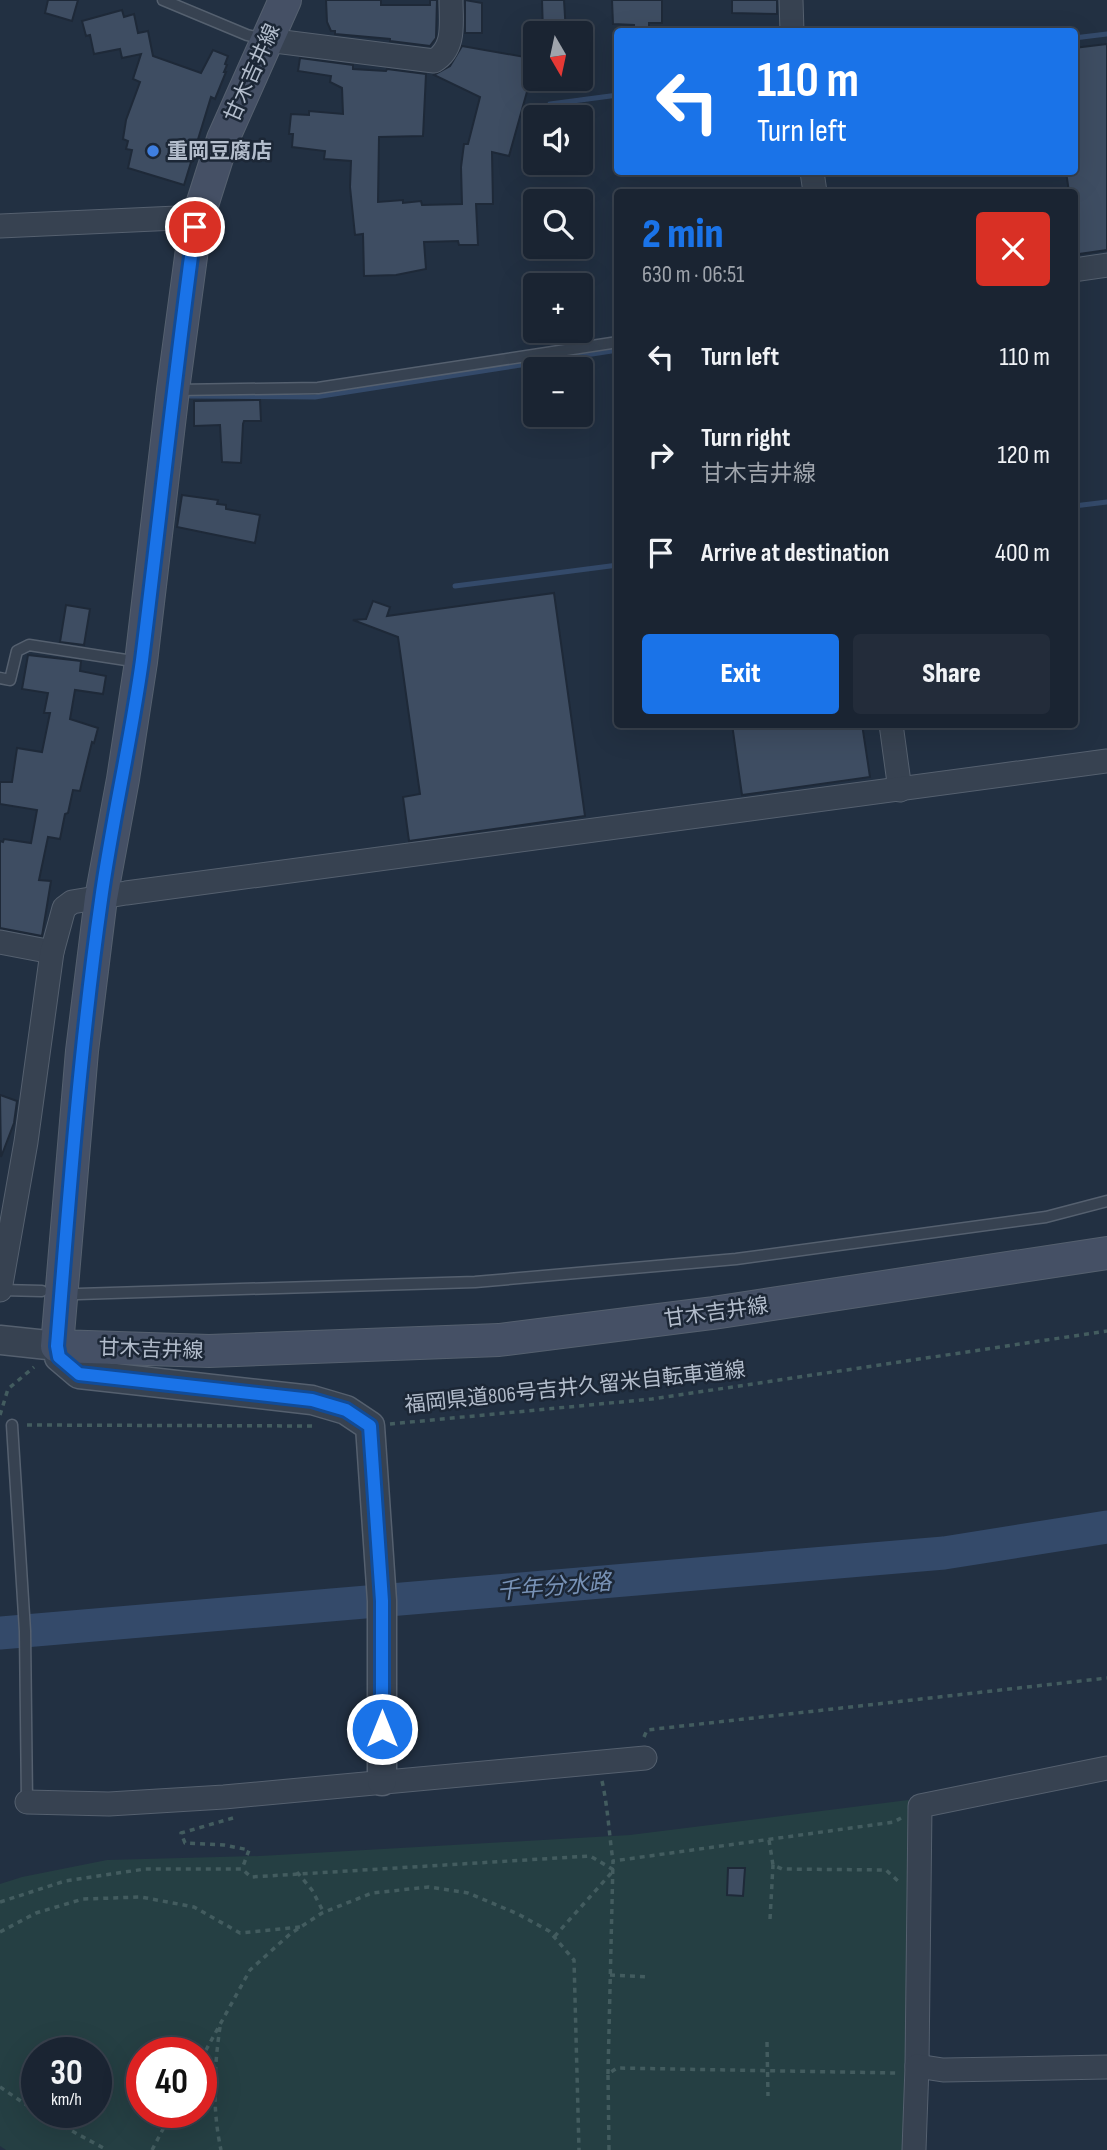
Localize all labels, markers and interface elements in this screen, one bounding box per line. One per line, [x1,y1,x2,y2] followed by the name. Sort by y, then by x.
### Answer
[220,20,285,126] street label: 甘木吉井線
[523,21,593,91] north arrow
[523,21,593,427] map controls
[757,52,859,111] text: 110 m
[642,56,733,147] icon: left
[523,105,593,175] button: sound
[757,112,847,151] text: Turn left
[167,139,272,164] place label: 重岡豆腐店
[145,143,161,159] marker: 重岡豆腐店
[523,189,593,259] button: search
[165,197,225,257] pin
[176,208,214,246] icon: arrive
[642,209,723,260] text: 2 min
[976,212,1050,286] button: close
[642,261,744,289] text: 630 m · 06:51
[523,273,593,343] button: +
[642,338,680,376] icon: left
[701,342,779,373] text: Turn left
[999,342,1050,373] text: 110 m
[523,357,593,427] button: −
[701,423,790,454] text: Turn right
[642,436,680,474] icon: right
[997,440,1050,471] text: 120 m
[701,460,816,488] text: 甘木吉井線
[642,534,680,572] icon: arrive
[701,538,889,569] text: Arrive at destination
[995,538,1050,569] text: 400 m
[642,634,839,714] button: Exit
[853,634,1050,714] button: Share
[662,1293,770,1332] street label: 甘木吉井線
[98,1335,204,1364] street label: 甘木吉井線
[403,1357,747,1418] street label: 福岡県道806号吉井久留米自転車道線
[496,1568,615,1606] water label: 千年分水路
[345,1692,419,1766] position arrow
[126,2037,217,2128] speed limit sign: 40
[50,2052,83,2095] text: 30
[51,2089,82,2110] text: km/h

